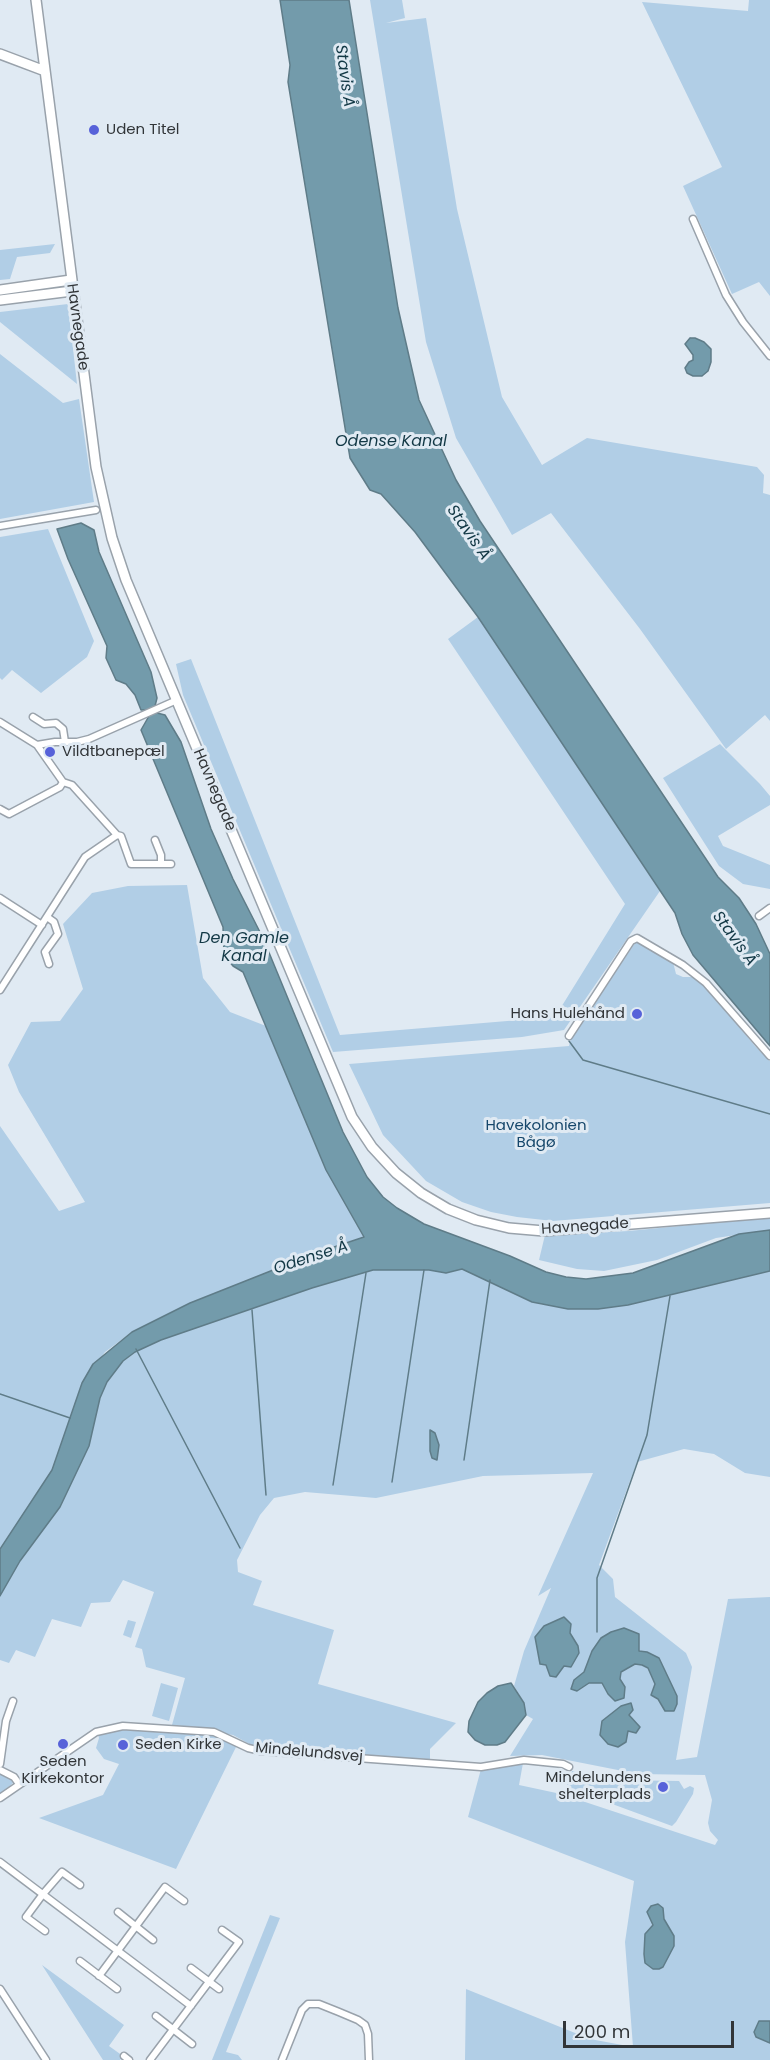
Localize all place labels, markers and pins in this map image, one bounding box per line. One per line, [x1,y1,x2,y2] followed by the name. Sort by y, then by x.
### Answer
[106,121,179,139] place label: Uden Titel
[87,123,101,137] marker: Uden Titel
[62,743,165,761] place label: Vildtbanepæl
[43,745,57,759] marker: Vildtbanepæl
[511,1005,625,1023] place label: Hans Hulehånd
[630,1007,644,1021] marker: Hans Hulehånd
[135,1736,221,1754] place label: Seden Kirke
[56,1737,70,1751] marker: Seden Kirkekontor
[116,1738,130,1752] marker: Seden Kirke
[22,1753,104,1788] place label: Seden Kirkekontor
[546,1769,651,1804] place label: Mindelundens shelterplads
[656,1780,670,1794] marker: Mindelundens shelterplads

